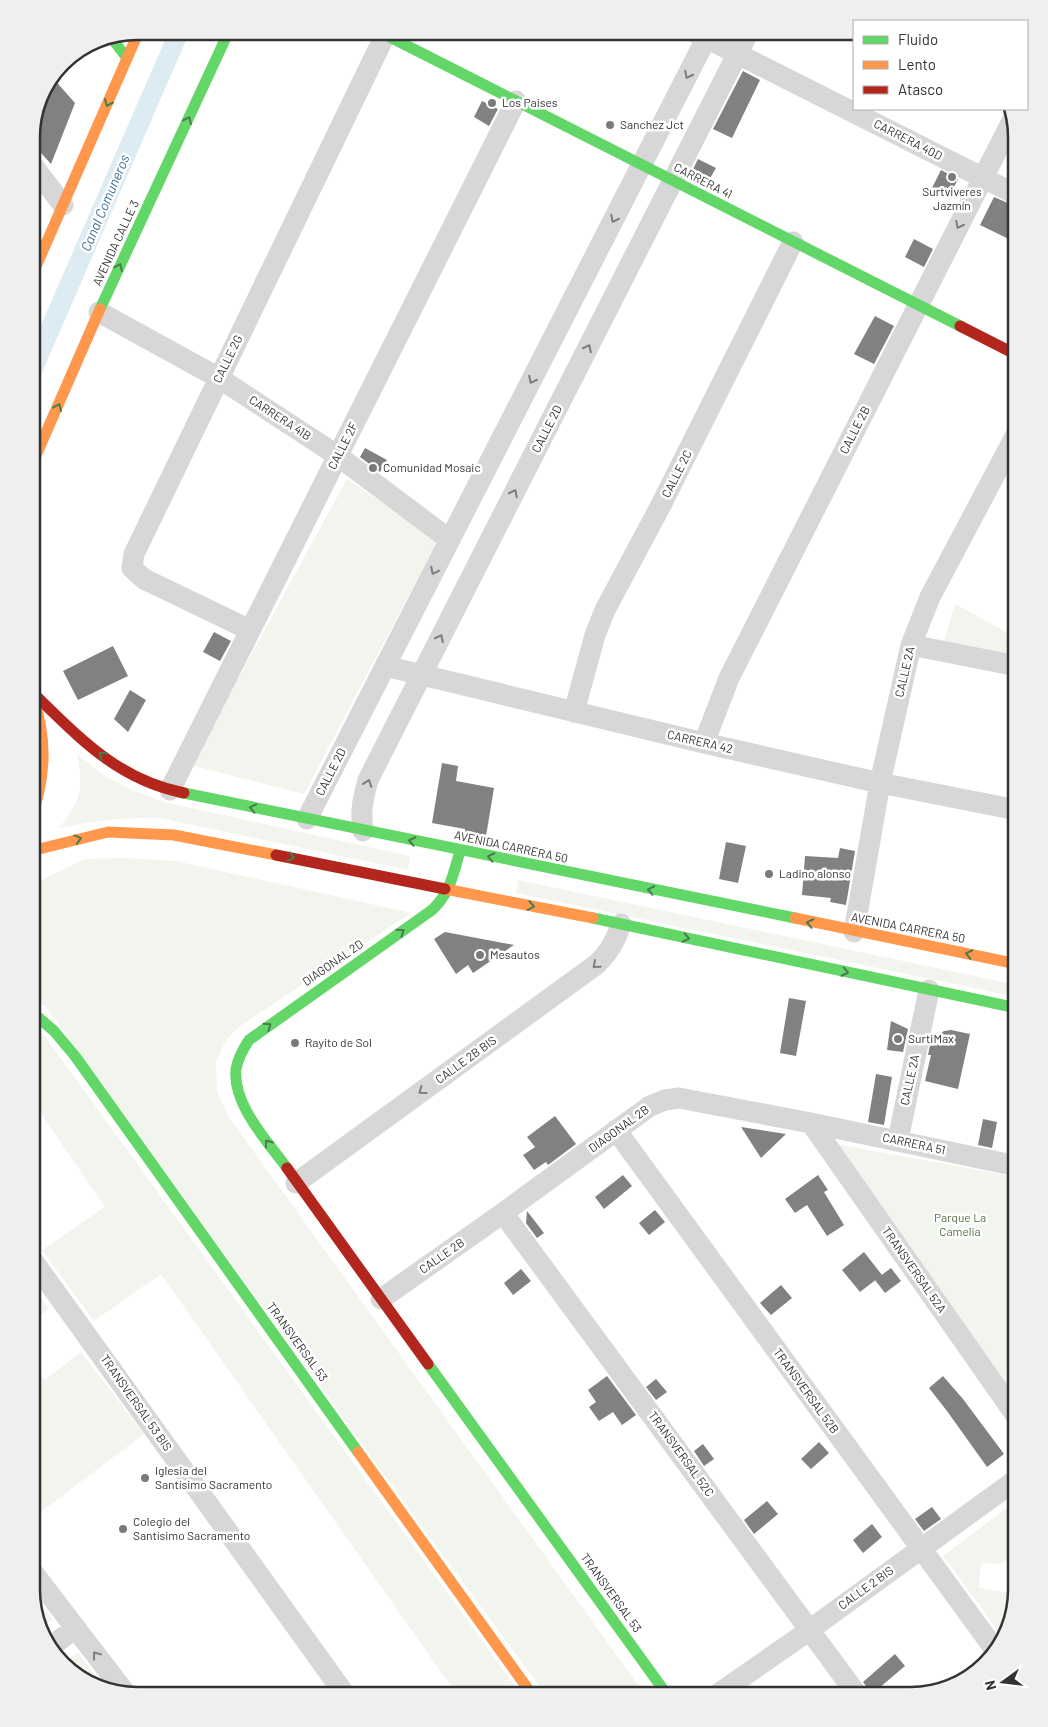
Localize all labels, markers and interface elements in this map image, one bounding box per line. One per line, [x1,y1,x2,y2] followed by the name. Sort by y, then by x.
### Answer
[853,20,1028,110] legend
[898,30,938,48] text: Fluido
[898,55,936,73] text: Lento
[684,70,694,79] one-way arrow
[898,80,943,98] text: Atasco
[502,95,558,109] place label: Los Paises
[486,97,498,109] marker: Los Paises
[103,98,114,107] one-way arrow
[181,116,192,125] one-way arrow
[872,116,945,162] street label: CARRERA 40D
[620,117,684,131] place label: Sanchez Jct
[604,119,616,131] marker: Sanchez Jct
[76,151,133,254] water label: Canal Comuneros
[672,159,735,201] street label: CARRERA 41
[946,171,958,183] marker: Surtviveres Jazmín
[922,184,982,212] place label: Surtviveres Jazmín
[89,197,141,288] street label: AVENIDA CALLE 3
[610,214,620,223] one-way arrow
[955,220,965,229] one-way arrow
[113,263,124,272] one-way arrow
[209,332,245,385] street label: CALLE 2G
[582,344,592,353] one-way arrow
[528,374,538,383] one-way arrow
[247,392,314,442] street label: CARRERA 41B
[528,402,564,455] street label: CALLE 2D
[51,403,62,412] one-way arrow
[836,403,872,456] street label: CALLE 2B
[324,419,360,471] street label: CALLE 2F
[658,447,694,500] street label: CALLE 2C
[383,460,481,474] place label: Comunidad Mosaic
[367,462,379,474] marker: Comunidad Mosaic
[508,489,518,498] one-way arrow
[430,566,440,575] one-way arrow
[434,634,444,643] one-way arrow
[891,645,917,698] street label: CALLE 2A
[666,727,734,755] street label: CARRERA 42
[312,745,348,798] street label: CALLE 2D
[98,752,108,761] one-way arrow
[362,779,372,788] one-way arrow
[249,803,258,814] one-way arrow
[453,827,569,865] street label: AVENIDA CARRERA 50
[74,834,82,844] one-way arrow
[408,836,417,847] one-way arrow
[286,851,295,862] one-way arrow
[487,852,496,863] one-way arrow
[779,866,851,880] place label: Ladino alonso
[763,868,775,880] marker: Ladino alonso
[646,885,655,896] one-way arrow
[526,900,535,911] one-way arrow
[850,909,966,945] street label: AVENIDA CARRERA 50
[805,918,814,928] one-way arrow
[395,929,405,938] one-way arrow
[681,932,690,943] one-way arrow
[299,936,366,988] street label: DIAGONAL 2D
[490,947,540,961] place label: Mesautos
[474,949,486,961] marker: Mesautos
[965,949,974,960] one-way arrow
[592,959,601,968] one-way arrow
[840,966,849,977] one-way arrow
[263,1023,272,1032] one-way arrow
[908,1031,954,1045] place label: SurtiMax
[432,1032,499,1086] street label: CALLE 2B BIS
[892,1033,904,1045] marker: SurtiMax
[305,1035,372,1049] place label: Rayito de Sol
[289,1037,301,1049] marker: Rayito de Sol
[897,1053,921,1106] street label: CALLE 2A
[418,1085,428,1094] one-way arrow
[586,1102,651,1155] street label: DIAGONAL 2B
[881,1130,947,1157] street label: CARRERA 51
[265,1139,274,1149] one-way arrow
[934,1210,986,1238] park label: Parque La Camelia
[880,1224,950,1315] street label: TRANSVERSAL 52A
[416,1235,467,1276] street label: CALLE 2B
[264,1299,331,1384] street label: TRANSVERSAL 53
[771,1345,842,1436] street label: TRANSVERSAL 52B
[98,1352,175,1453] street label: TRANSVERSAL 53 BIS
[646,1408,717,1499] street label: TRANSVERSAL 52C
[155,1463,272,1491] place label: Iglesia del Santísimo Sacramento
[139,1472,151,1484] marker: Iglesia del Santísimo Sacramento
[133,1514,250,1542] place label: Colegio del Santísimo Sacramento
[117,1523,129,1535] marker: Colegio del Santísimo Sacramento
[578,1550,645,1635] street label: TRANSVERSAL 53
[835,1563,896,1612] street label: CALLE 2 BIS
[93,1651,102,1661] one-way arrow
[978,1657,1028,1707] north arrow
[981,1679,999,1692] text: N

